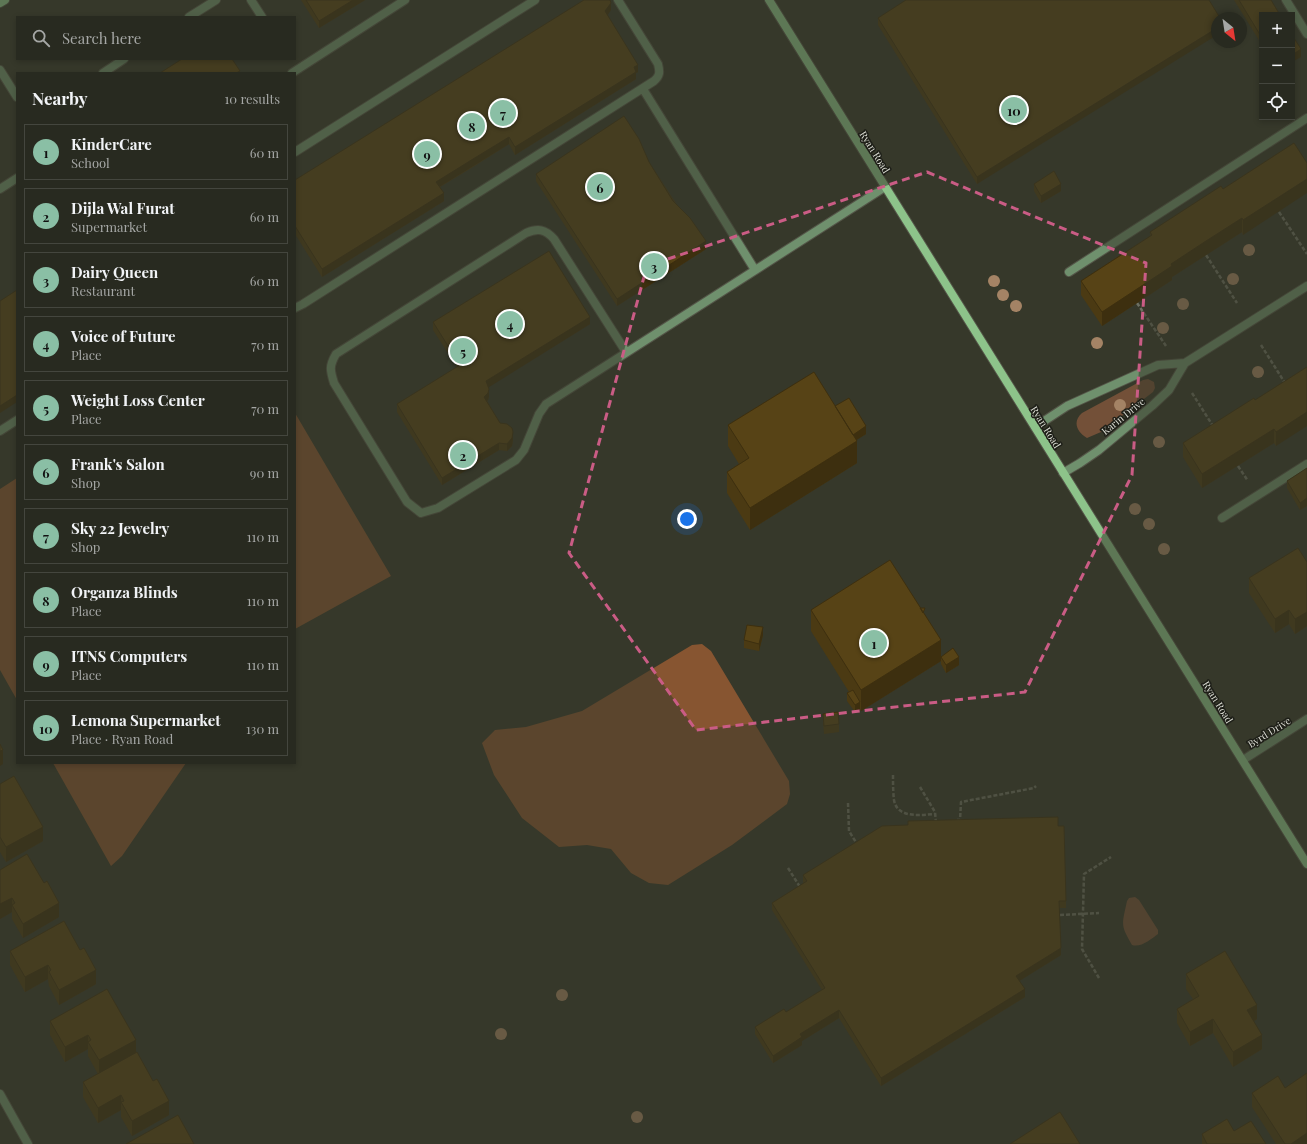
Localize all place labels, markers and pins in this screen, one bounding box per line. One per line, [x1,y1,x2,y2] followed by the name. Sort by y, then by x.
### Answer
[1001,95,1027,125] pin: 10
[490,98,516,128] pin: 7
[459,111,485,141] pin: 8
[414,139,440,169] pin: 9
[587,172,613,202] pin: 6
[641,251,667,281] pin: 3
[497,309,523,339] pin: 4
[450,336,476,366] pin: 5
[450,440,476,470] pin: 2
[861,628,887,658] pin: 1

